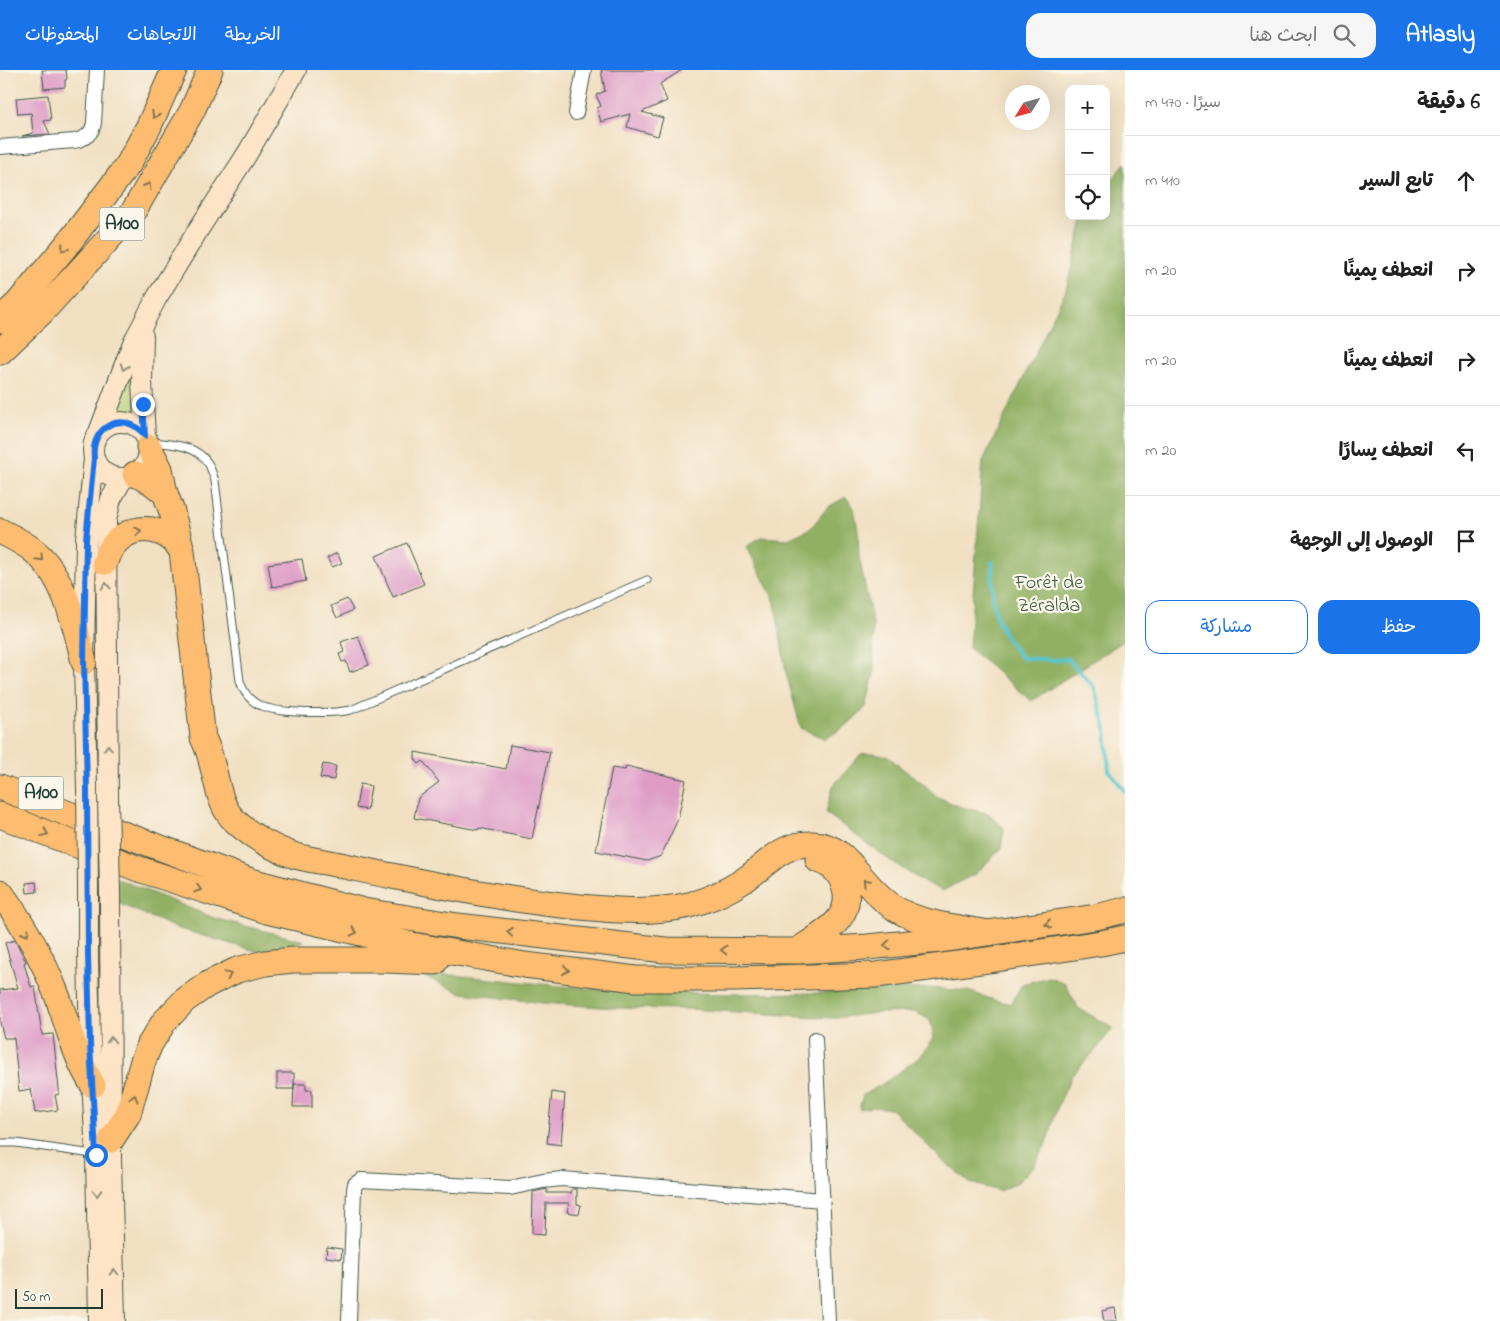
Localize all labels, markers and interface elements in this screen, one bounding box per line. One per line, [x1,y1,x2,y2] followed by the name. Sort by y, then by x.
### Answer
[1026,13,1376,58] search box
[1406,18,1475,53] text: Atlasly
[1330,21,1358,49] icon: search
[25,23,99,49] text: المحفوظات
[127,23,197,49] text: الاتجاهات
[225,23,281,49] text: الخريطة
[1249,23,1318,50] text: ابحث هنا
[1005,85,1050,130] north arrow
[1065,85,1110,220] map controls
[1065,85,1110,130] button: +
[1417,88,1480,118] text: 6 دقيقة
[1145,91,1221,115] text: سيرًا · 470 m
[151,109,161,118] one-way arrow
[1065,130,1110,175] button: −
[1452,167,1480,195] icon: ahead
[1361,168,1433,195] text: تابع السير
[1145,169,1180,193] text: 410 m
[1065,175,1110,220] button: locate
[142,182,152,191] one-way arrow
[100,208,144,240] road number: A100
[60,243,69,252] one-way arrow
[1452,257,1480,285] icon: right
[1343,258,1433,285] text: انعطف يمينًا
[1145,259,1176,283] text: 20 m
[1452,347,1480,375] icon: right
[1343,348,1433,375] text: انعطف يمينًا
[1145,349,1176,373] text: 20 m
[120,362,130,371] one-way arrow
[132,393,155,416] route end
[1452,437,1480,465] icon: left
[1338,438,1433,465] text: انعطف يسارًا
[1145,439,1176,463] text: 20 m
[134,527,143,537] one-way arrow
[1452,527,1480,555] icon: arrive
[1290,528,1433,555] text: الوصول إلى الوجهة
[35,552,44,561] one-way arrow
[1014,569,1083,621] park label: Forêt de Zéralda
[100,581,111,589] one-way arrow
[1145,600,1308,654] button: مشاركة
[1318,600,1480,654] button: حفظ
[103,744,113,752] one-way arrow
[18,776,64,810] road number: A100
[41,827,49,837] one-way arrow
[863,878,872,887] one-way arrow
[193,883,201,893] one-way arrow
[1043,918,1051,929] one-way arrow
[350,926,359,937] one-way arrow
[506,927,514,938] one-way arrow
[20,928,30,937] one-way arrow
[882,939,890,950] one-way arrow
[720,945,728,955] one-way arrow
[561,965,570,975] one-way arrow
[223,970,232,981] one-way arrow
[106,1036,116,1044] one-way arrow
[128,1094,138,1102] one-way arrow
[85,1144,108,1167] route start
[91,1189,102,1197] one-way arrow
[108,1268,119,1276] one-way arrow
[15,1286,102,1309] scale bar
[22,1287,50,1308] text: 50 m

